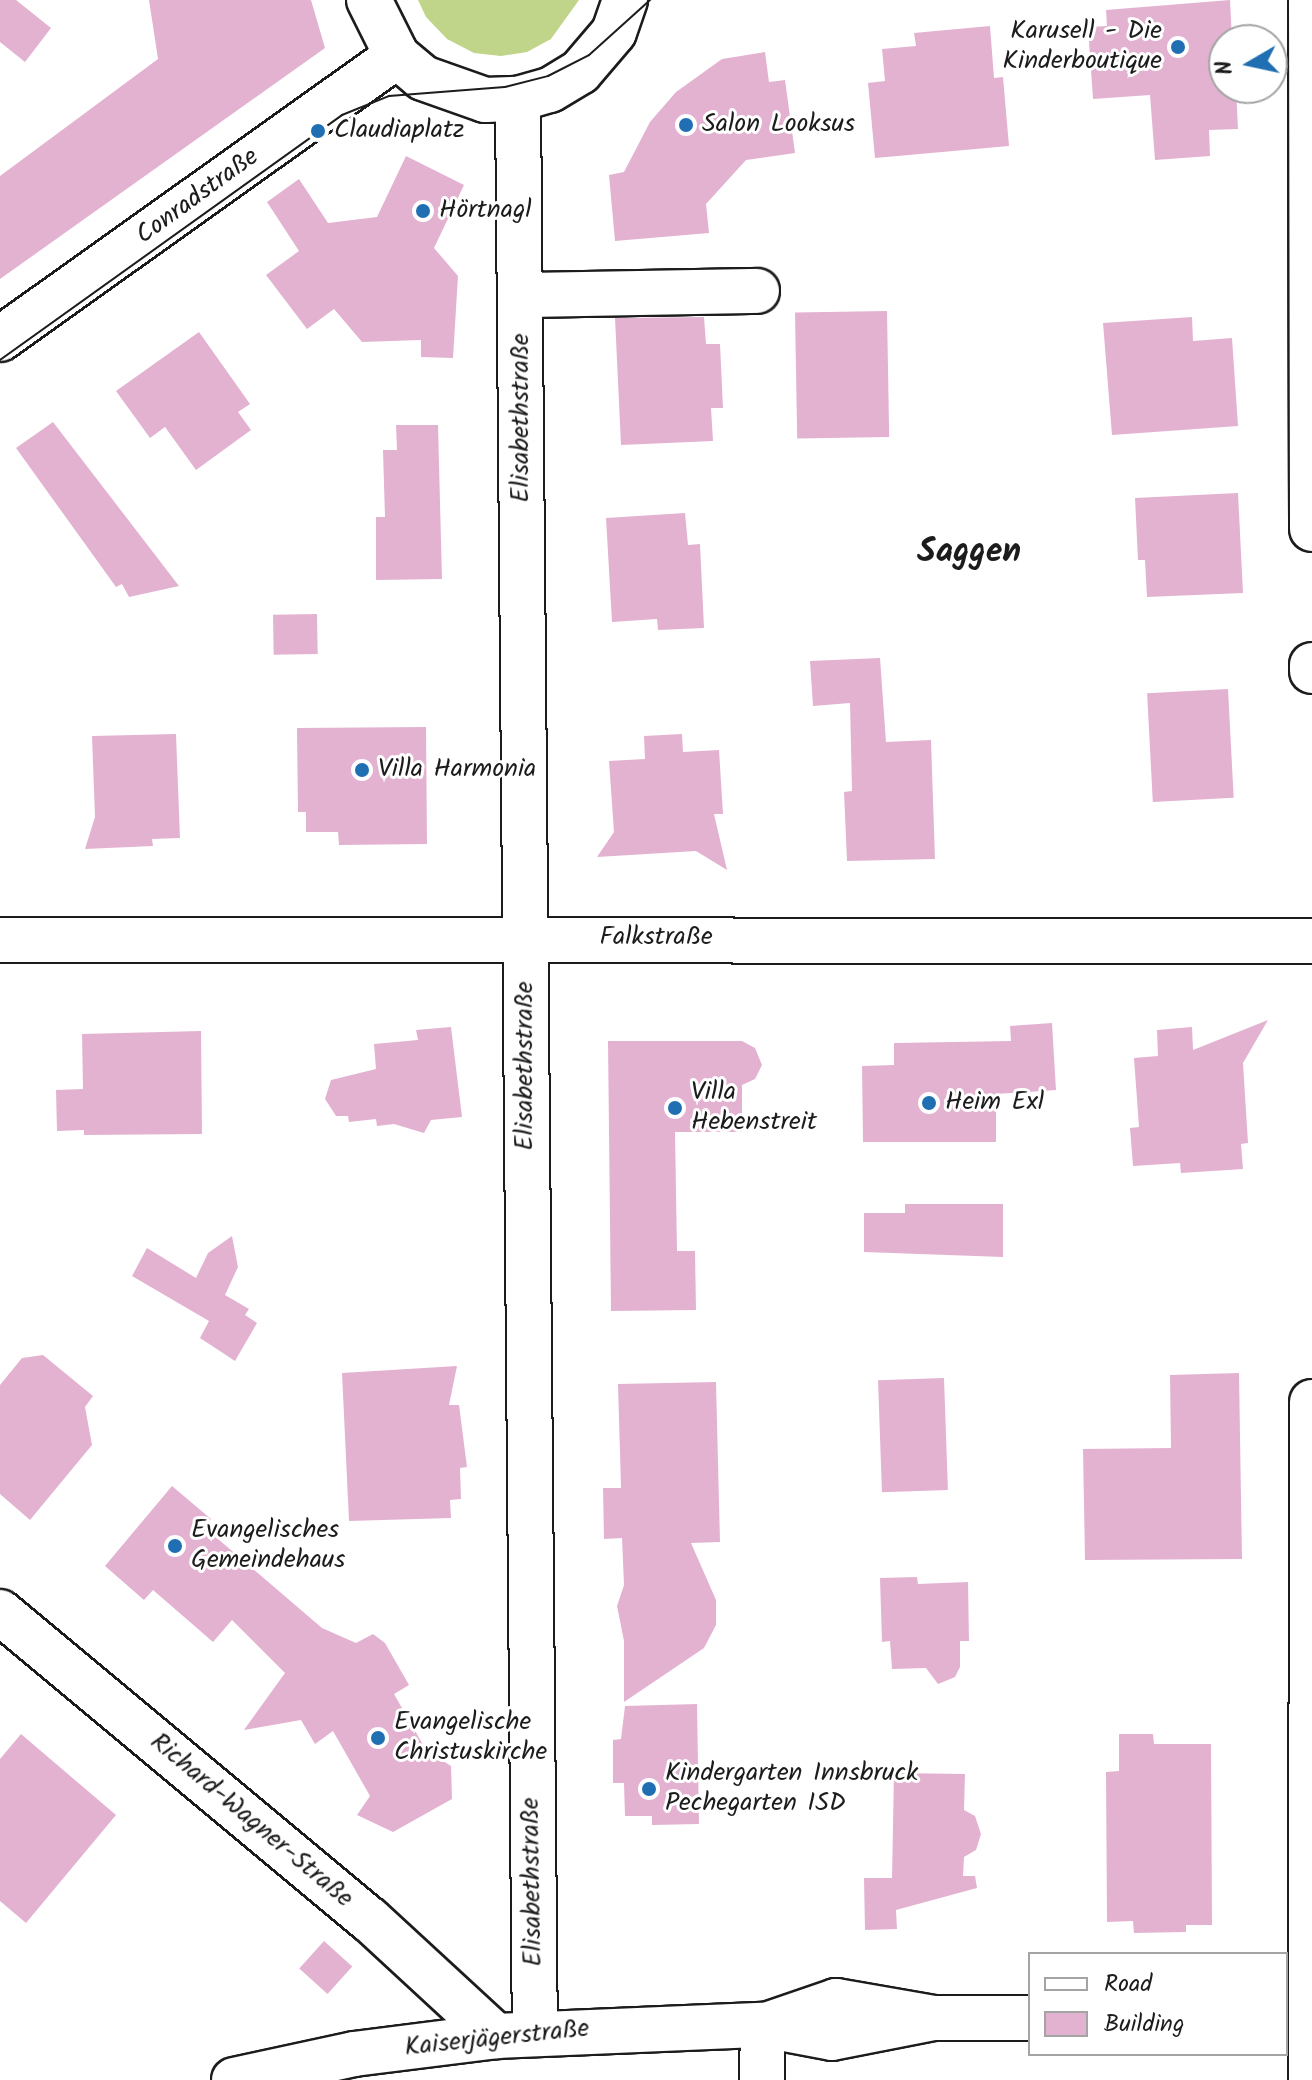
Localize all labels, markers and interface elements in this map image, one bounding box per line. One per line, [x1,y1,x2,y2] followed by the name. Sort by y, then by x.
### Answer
[1003,16,1162,78] place label: Karusell - Die Kinderboutique
[1208,24,1288,104] north arrow
[1169,38,1187,56] marker: Karusell - Die Kinderboutique
[1207,58,1244,77] text: N
[702,109,855,141] place label: Salon Looksus
[334,115,464,147] place label: Claudiaplatz
[677,116,695,134] marker: Salon Looksus
[309,122,327,140] marker: Claudiaplatz
[131,142,265,252] street label: Conradstraße
[439,195,532,227] place label: Hörtnagl
[414,202,432,220] marker: Hörtnagl
[506,333,538,503] street label: Elisabethstraße
[917,533,1021,573] district label: Saggen
[378,754,536,786] place label: Villa Harmonia
[353,761,371,779] marker: Villa Harmonia
[599,922,713,954] street label: Falkstraße
[510,981,542,1151] street label: Elisabethstraße
[691,1077,817,1138] place label: Villa Hebenstreit
[945,1087,1044,1119] place label: Heim Exl
[920,1094,938,1112] marker: Heim Exl
[666,1099,684,1117] marker: Villa Hebenstreit
[191,1515,345,1576] place label: Evangelisches Gemeindehaus
[166,1537,184,1555] marker: Evangelisches Gemeindehaus
[394,1707,547,1768] place label: Evangelische Christuskirche
[143,1727,359,1915] street label: Richard-Wagner-Straße
[369,1729,387,1747] marker: Evangelische Christuskirche
[665,1758,918,1820] place label: Kindergarten Innsbruck Pechegarten ISD
[640,1780,658,1798] marker: Kindergarten Innsbruck Pechegarten ISD
[516,1797,550,1967] street label: Elisabethstraße
[1028,1952,1288,2056] legend
[1104,1965,1152,2004] text: Road
[1104,2005,1184,2044] text: Building
[403,2014,591,2064] street label: Kaiserjägerstraße

